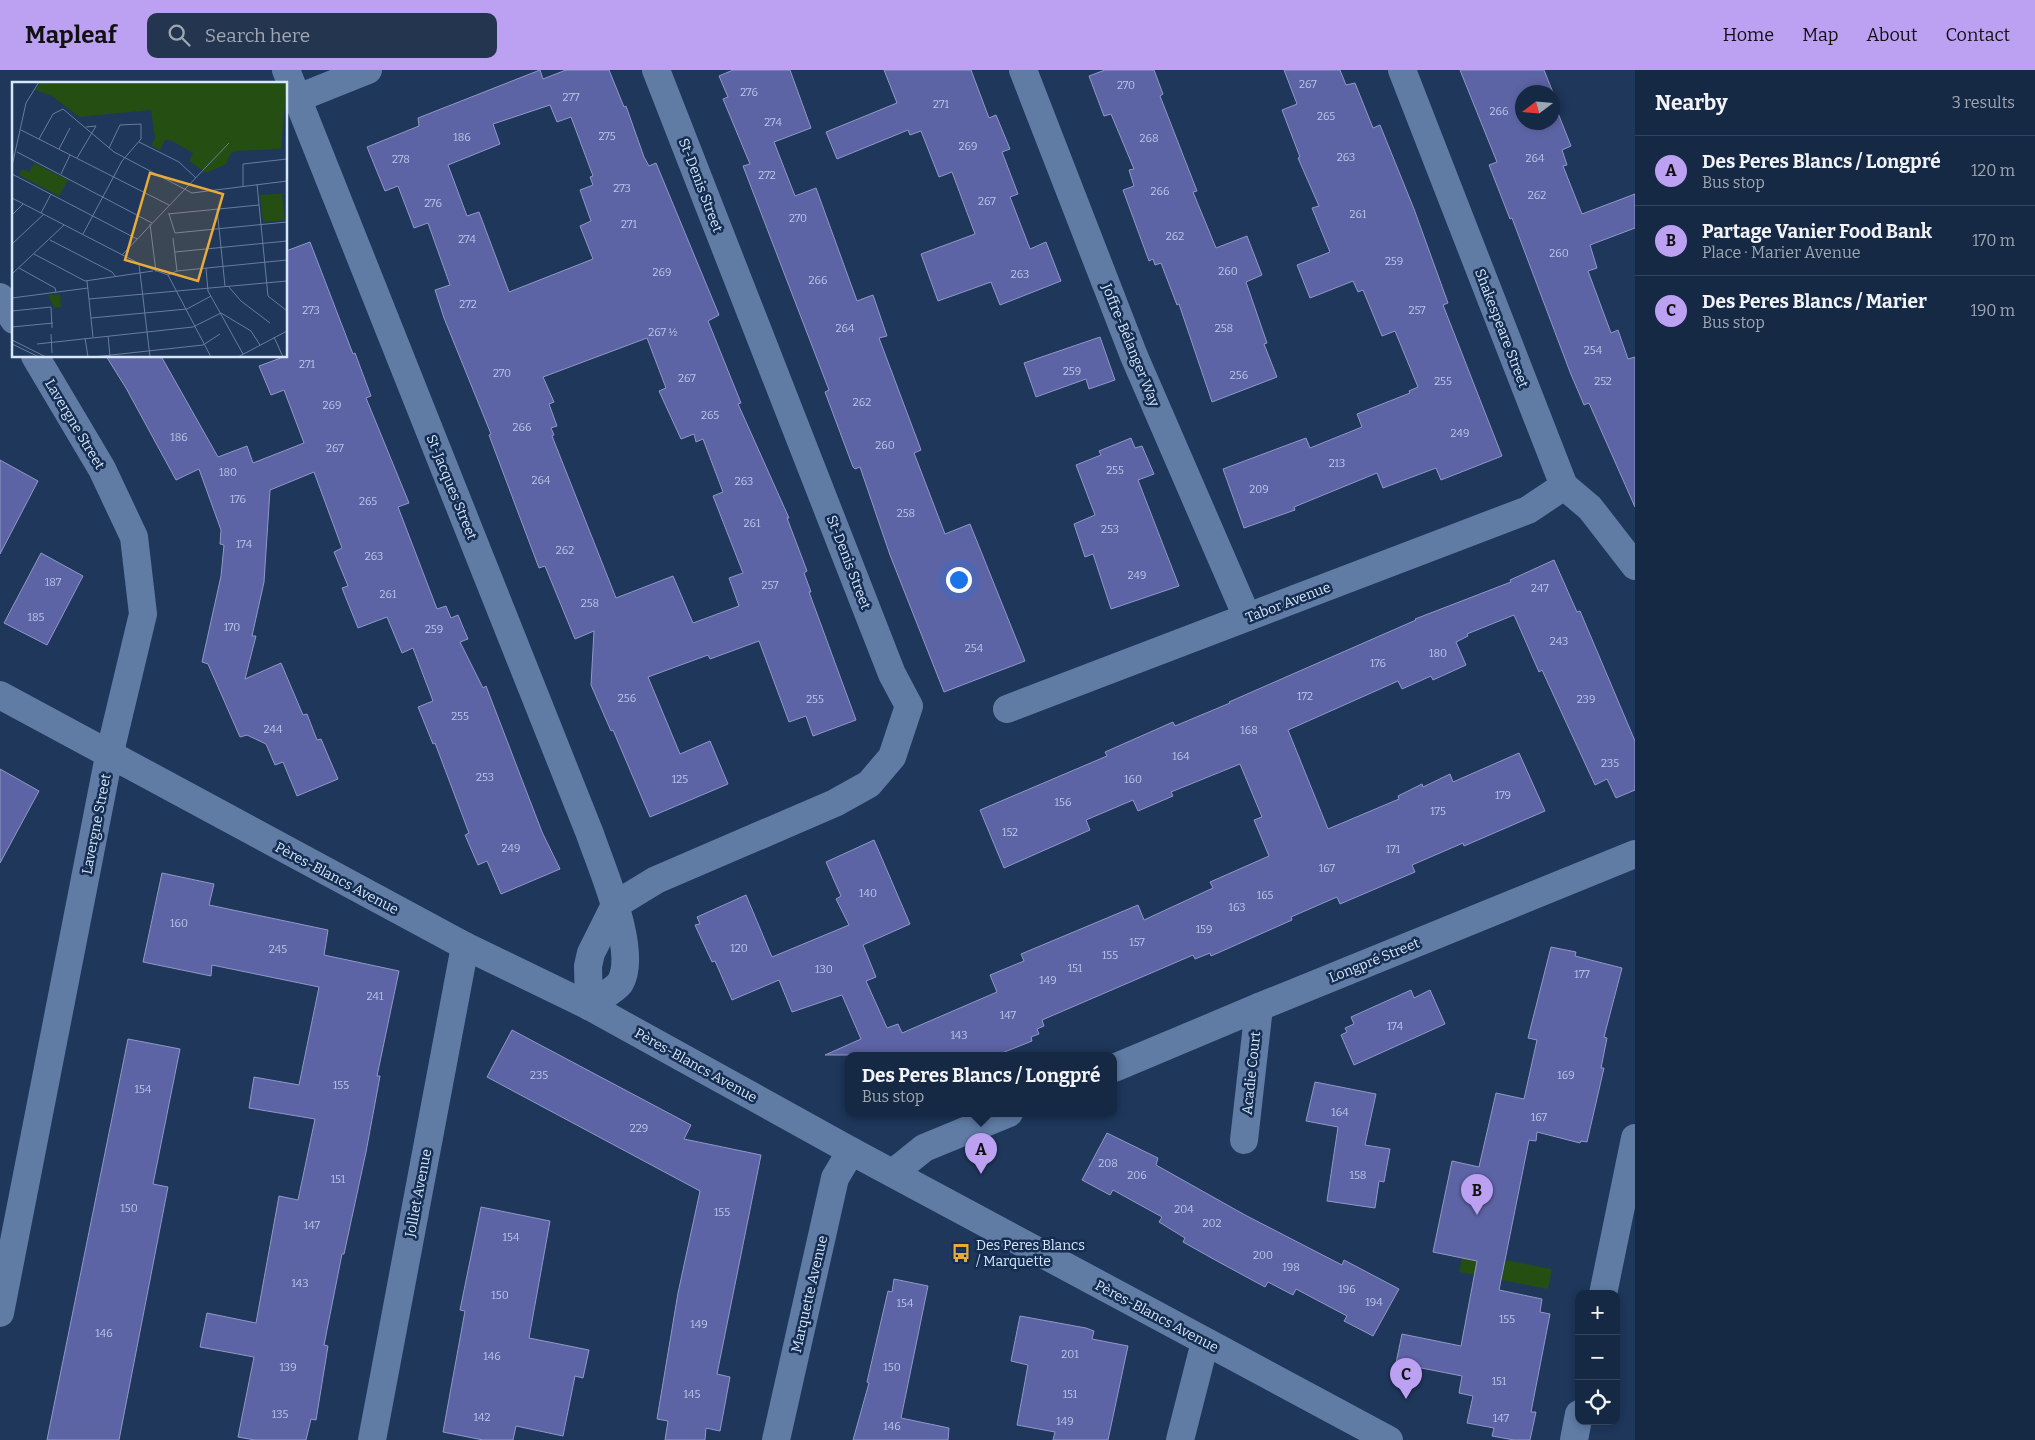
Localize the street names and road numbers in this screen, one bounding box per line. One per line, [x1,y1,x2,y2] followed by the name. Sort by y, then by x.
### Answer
[675,136,726,235] street label: St-Denis Street
[1471,266,1532,390] street label: Shakespeare Street
[1098,280,1163,410] street label: Joffre-Bélanger Way
[41,376,108,472] street label: Lavergne Street
[423,432,480,542] street label: St-Jacques Street
[823,513,874,612] street label: St-Denis Street
[1243,579,1333,626] street label: Tabor Avenue
[78,772,115,876] street label: Lavergne Street
[272,839,401,918] street label: Pères-Blancs Avenue
[1326,935,1422,986] street label: Longpré Street
[631,1025,760,1106] street label: Pères-Blancs Avenue
[1239,1030,1264,1116] street label: Acadie Court
[401,1148,435,1240] street label: Jolliet Avenue
[788,1234,831,1354] street label: Marquette Avenue
[1092,1277,1221,1356] street label: Pères-Blancs Avenue

